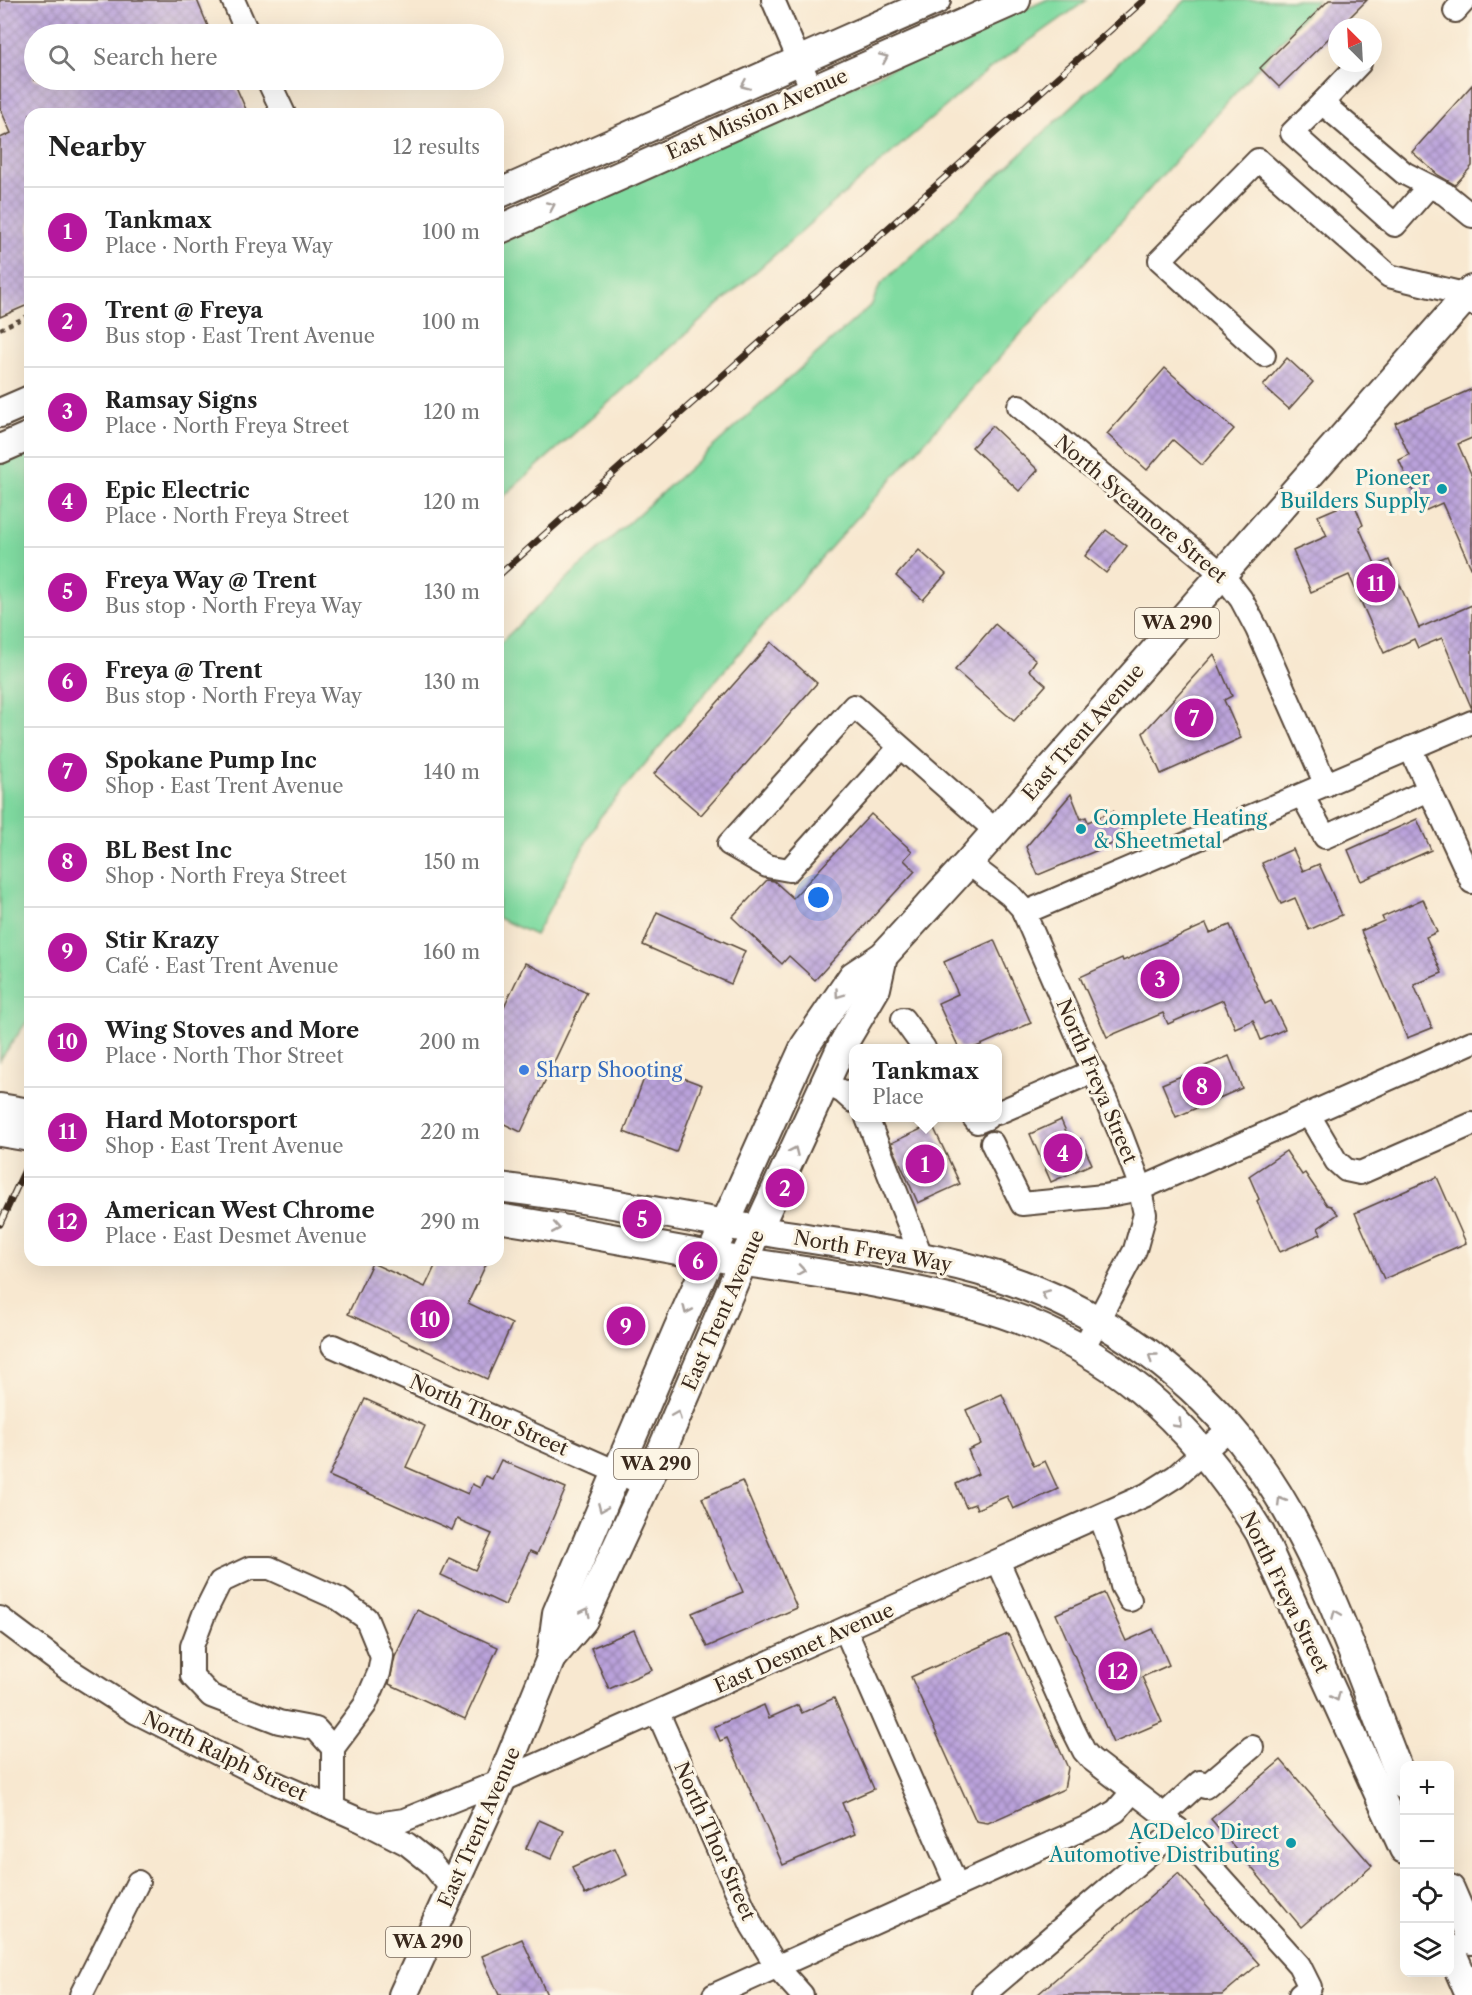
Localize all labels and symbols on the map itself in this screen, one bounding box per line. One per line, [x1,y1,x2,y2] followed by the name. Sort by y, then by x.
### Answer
[1328,18,1382,72] north arrow
[878,53,889,65] one-way arrow
[663,63,851,165] street label: East Mission Avenue
[741,77,752,89] one-way arrow
[545,201,556,213] one-way arrow
[1050,430,1232,588] street label: North Sycamore Street
[1280,466,1431,513] place label: Pioneer Builders Supply
[1435,482,1449,496] marker: Pioneer Builders Supply
[1356,560,1396,606] pin: 11
[1135,608,1219,638] road number: WA 290
[1017,659,1149,805] street label: East Trent Avenue
[1174,696,1214,740] pin: 7
[1093,806,1267,853] place label: Complete Heating & Sheetmetal
[1074,822,1088,836] marker: Complete Heating & Sheetmetal
[804,883,833,912] your location
[1140,956,1180,1002] pin: 3
[835,988,846,999] one-way arrow
[1051,995,1143,1167] street label: North Freya Street
[536,1058,683,1082] place label: Sharp Shooting
[517,1063,531,1077] marker: Sharp Shooting
[1182,1064,1222,1108] pin: 8
[1044,1130,1082,1176] pin: 4
[906,1142,944,1186] pin: 1
[787,1147,799,1158] one-way arrow
[766,1166,804,1210] pin: 2
[622,1196,662,1242] pin: 5
[550,1221,560,1234] one-way arrow
[792,1225,955,1277] street label: North Freya Way
[677,1226,769,1394] street label: East Trent Avenue
[678,1238,718,1284] pin: 6
[796,1264,805,1276] one-way arrow
[1041,1289,1052,1301] one-way arrow
[410,1296,450,1342] pin: 10
[682,1303,694,1314] one-way arrow
[606,1304,646,1348] pin: 9
[1148,1353,1159,1364] one-way arrow
[406,1369,572,1461] street label: North Thor Street
[670,1411,682,1422] one-way arrow
[1171,1417,1182,1427] one-way arrow
[614,1449,698,1479] road number: WA 290
[1277,1497,1289,1507] one-way arrow
[597,1502,609,1513] one-way arrow
[1236,1507,1334,1677] street label: North Freya Street
[711,1598,897,1698] street label: East Desmet Avenue
[579,1607,591,1618] one-way arrow
[1332,1609,1344,1620] one-way arrow
[1098,1648,1138,1694] pin: 12
[1328,1690,1340,1701] one-way arrow
[139,1706,311,1806] street label: North Ralph Street
[433,1743,525,1911] street label: East Trent Avenue
[669,1758,761,1924] street label: North Thor Street
[1048,1820,1279,1867] place label: ACDelco Direct Automotive Distributing
[1284,1836,1298,1850] marker: ACDelco Direct Automotive Distributing
[386,1927,470,1957] road number: WA 290

